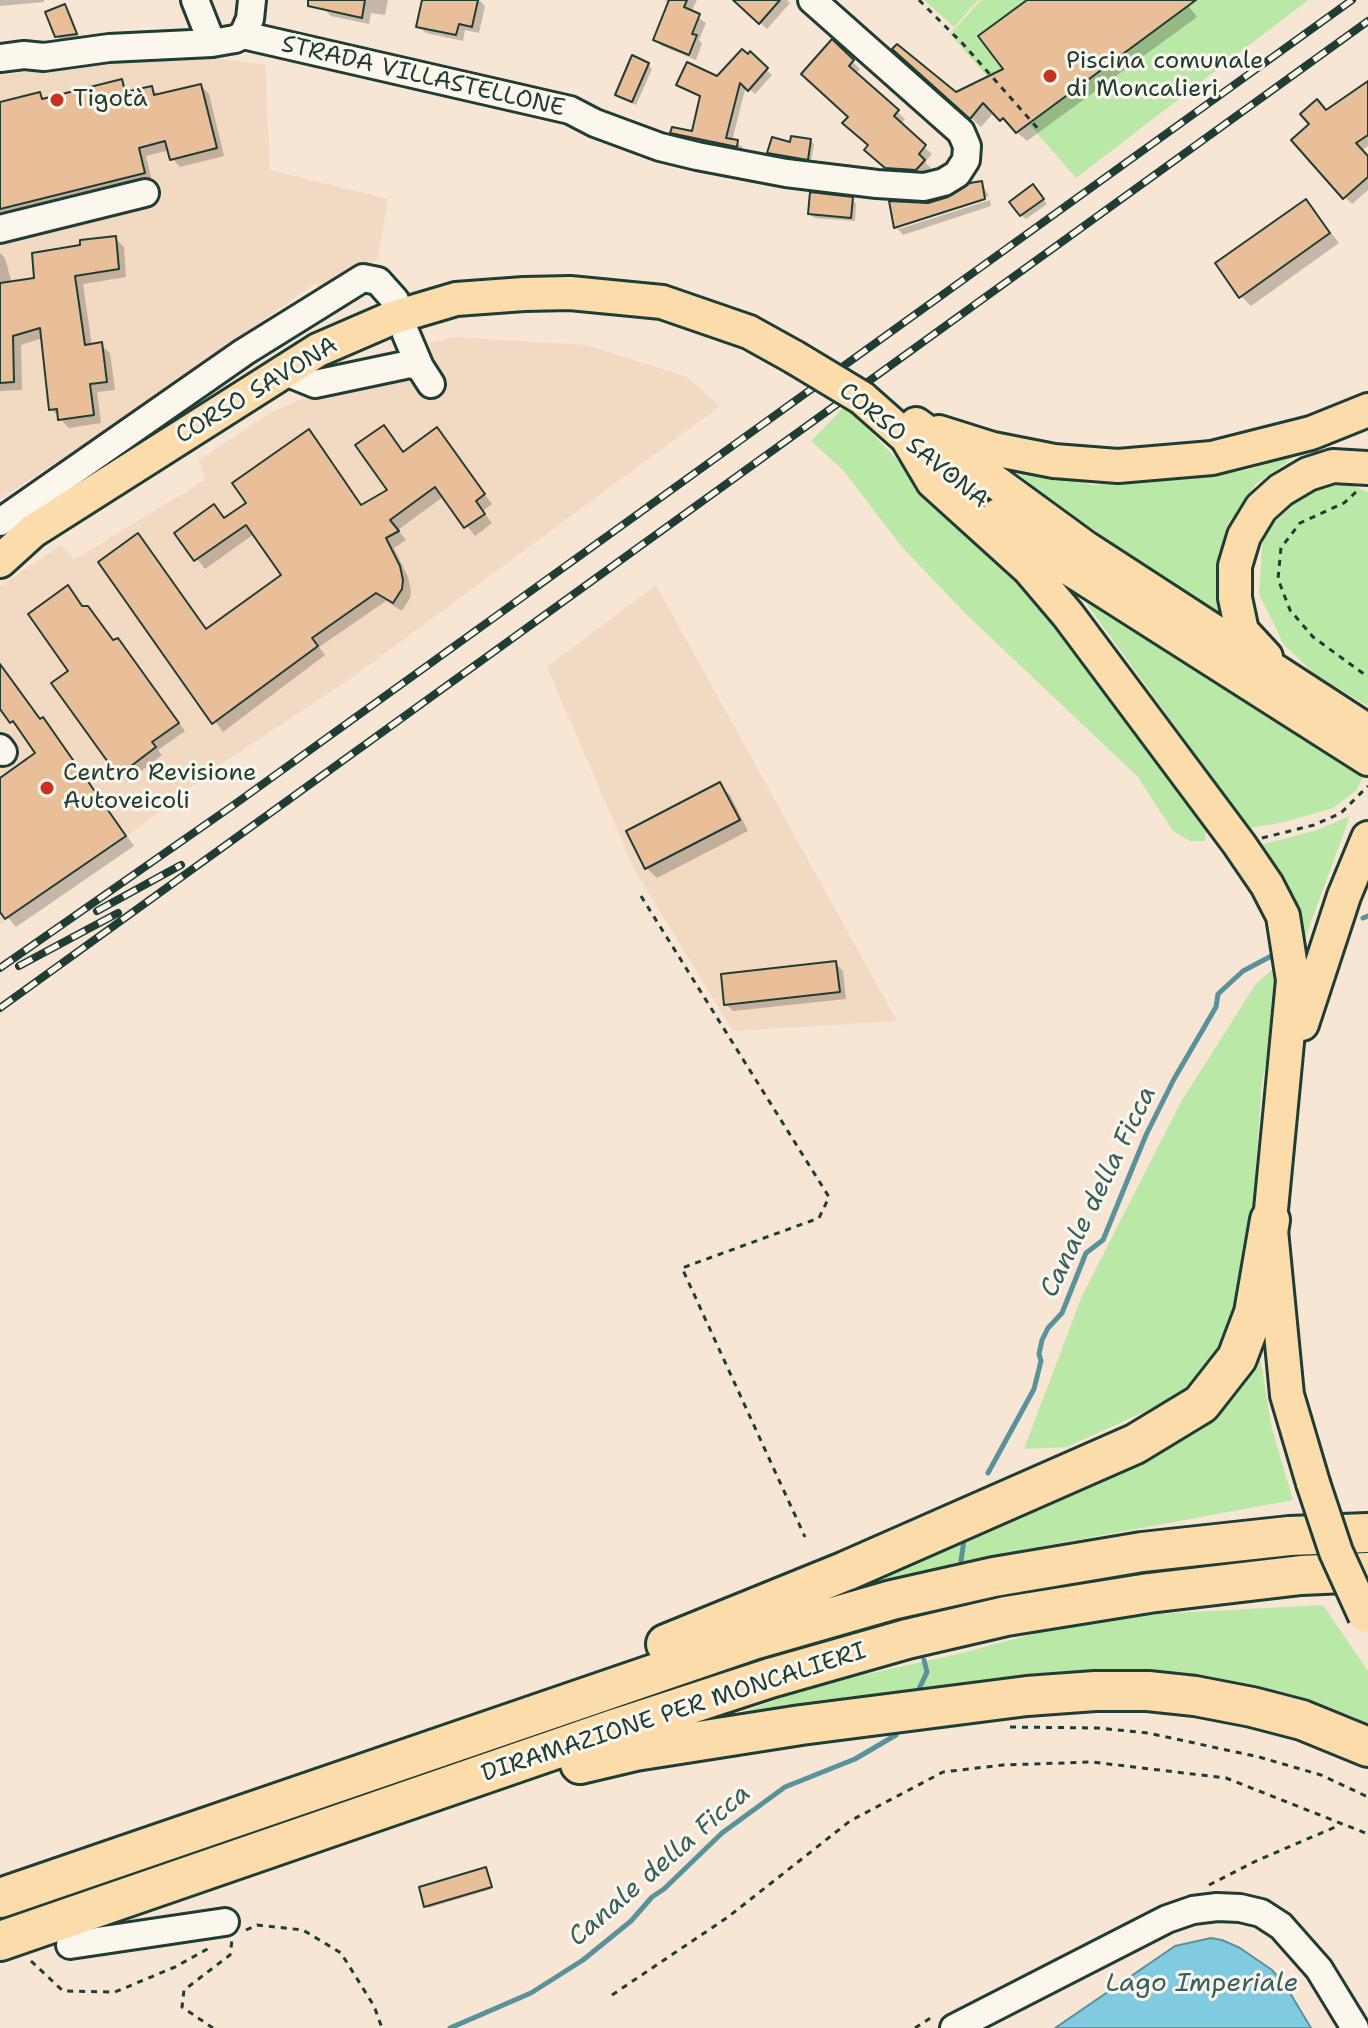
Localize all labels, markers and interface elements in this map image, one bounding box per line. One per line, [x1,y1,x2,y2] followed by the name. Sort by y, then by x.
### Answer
[278,30,568,124] street label: STRADA VILLASTELLONE
[1066,48,1264,104] place label: Piscina comunale di Moncalieri
[1041,67,1059,85] marker: Piscina comunale di Moncalieri
[73,86,148,114] place label: Tigotà
[48,91,66,109] marker: Tigotà
[171,331,343,451] street label: CORSO SAVONA
[833,377,993,515] street label: CORSO SAVONA
[63,760,257,816] place label: Centro Revisione Autoveicoli
[38,779,56,797] marker: Centro Revisione Autoveicoli
[1034,1081,1164,1303] water label: Canale della Ficca
[478,1637,870,1789] street label: DIRAMAZIONE PER MONCALIERI
[563,1778,757,1954] water label: Canale della Ficca
[1105,1968,1299,2000] water label: Lago Imperiale

